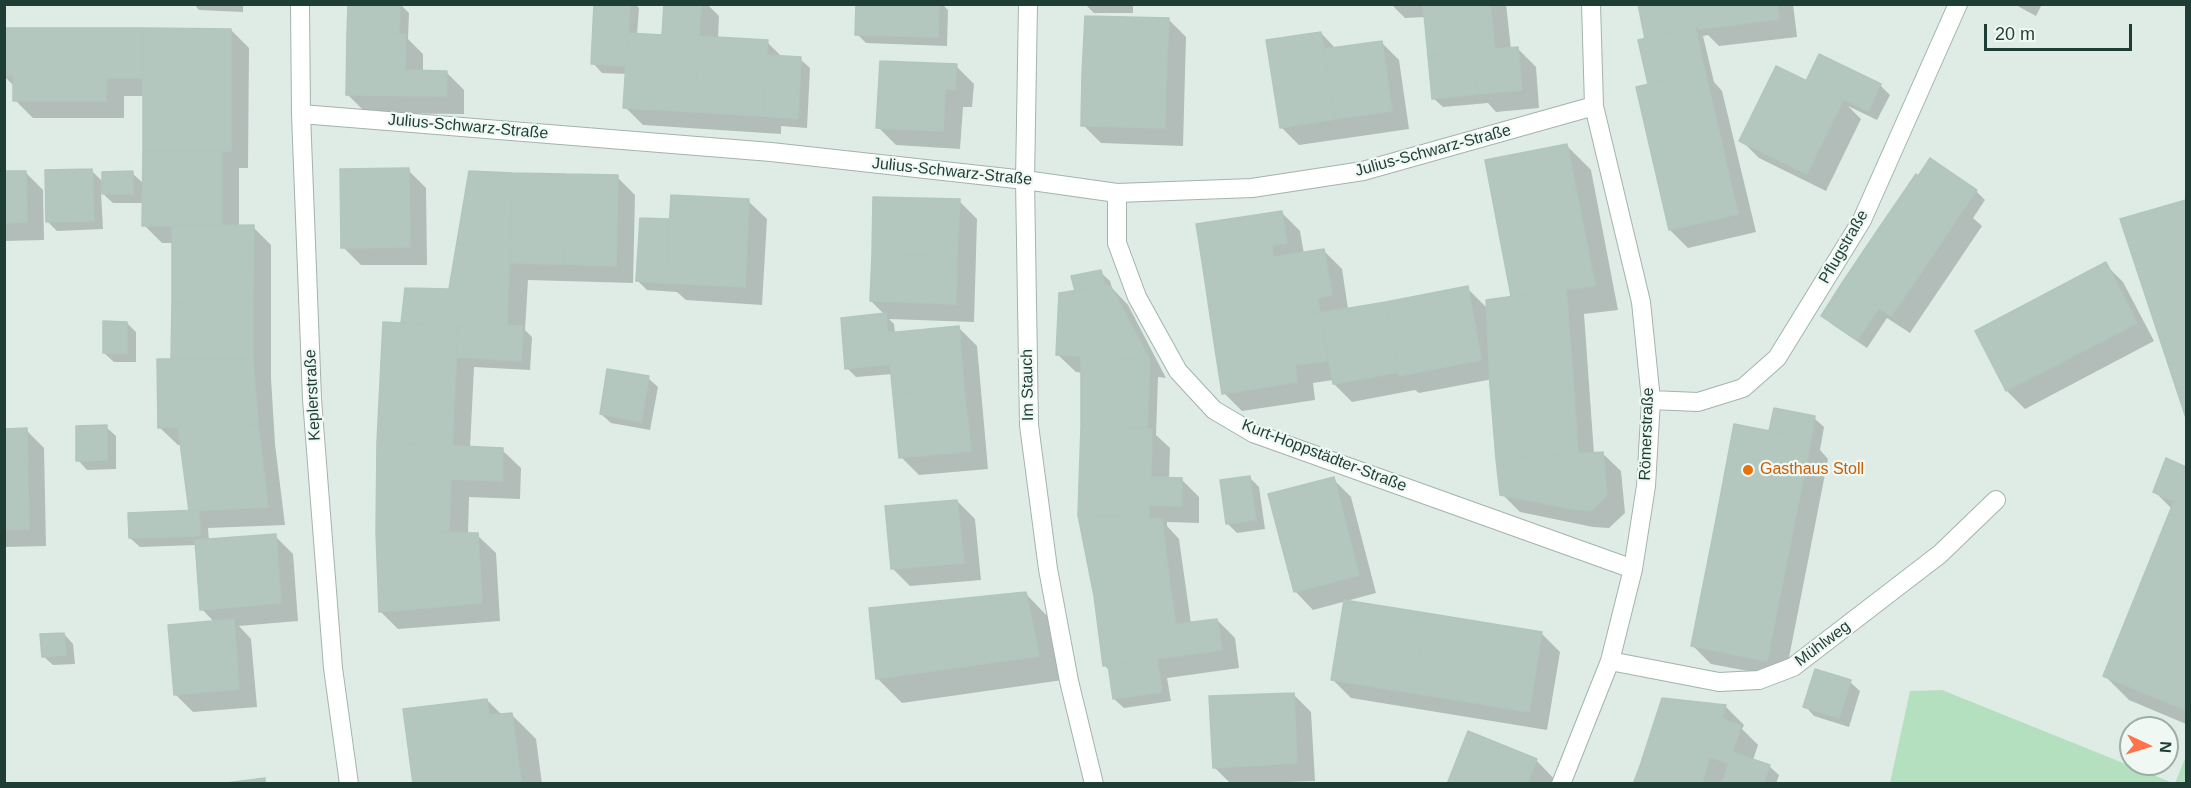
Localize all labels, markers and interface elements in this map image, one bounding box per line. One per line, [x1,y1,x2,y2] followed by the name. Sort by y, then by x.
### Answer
[1987,12,2136,50] scale bar
[1995,24,2035,44] text: 20 m
[387,110,549,144] street label: Julius-Schwarz-Straße
[1353,121,1513,181] street label: Julius-Schwarz-Straße
[871,154,1033,190] street label: Julius-Schwarz-Straße
[1815,207,1873,287] street label: Pflugstraße
[301,349,325,441] street label: Keplerstraße
[1018,349,1038,421] street label: Im Stauch
[1636,387,1658,481] street label: Römerstraße
[1239,416,1409,496] street label: Kurt-Hoppstädter-Straße
[1760,460,1864,480] place label: Gasthaus Stoll
[1741,463,1755,477] marker: Gasthaus Stoll
[1792,617,1854,671] street label: Mühlweg
[2119,716,2179,776] north arrow
[2157,741,2174,754] text: N

